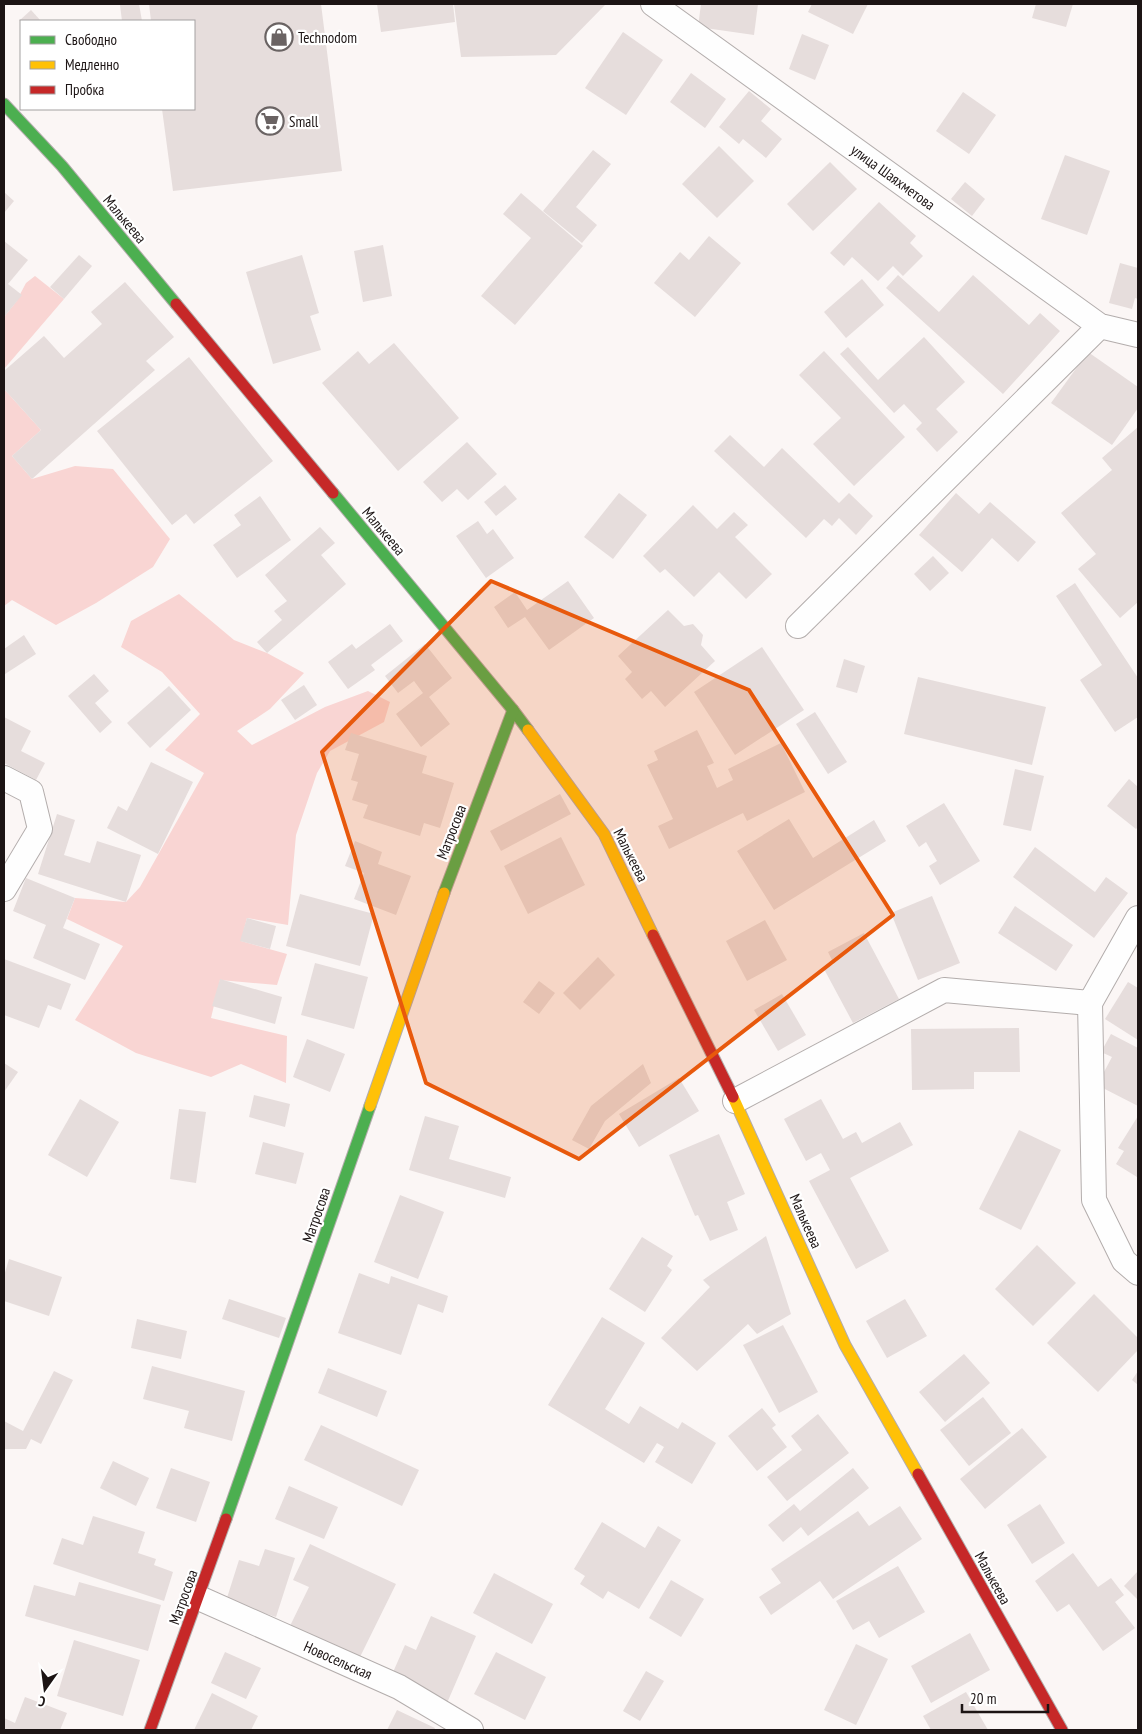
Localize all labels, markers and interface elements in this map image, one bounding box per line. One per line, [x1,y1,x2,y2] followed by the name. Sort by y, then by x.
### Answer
[20,20,195,110] legend
[264,22,294,52] shop icon: Technodom
[298,28,357,47] place label: Technodom
[65,30,117,49] text: Свободно
[65,55,119,74] text: Медленно
[65,80,104,99] text: Пробка
[255,106,285,136] supermarket icon: Small
[289,112,319,131] place label: Small
[847,140,939,214] street label: улица Шаяхметова
[99,191,151,247] street label: Малькеева
[358,503,410,559] street label: Малькеева
[432,802,470,862] street label: Матросова
[610,825,652,885] street label: Малькеева
[298,1185,334,1245] street label: Матросова
[786,1191,826,1251] street label: Малькеева
[971,1548,1015,1608] street label: Малькеева
[164,1567,202,1627] street label: Матросова
[301,1637,375,1684] street label: Новосельская
[20,1664,70,1714] north arrow
[962,1682,1048,1714] scale bar
[970,1689,996,1708] text: 20 m
[36,1692,47,1711] text: С

